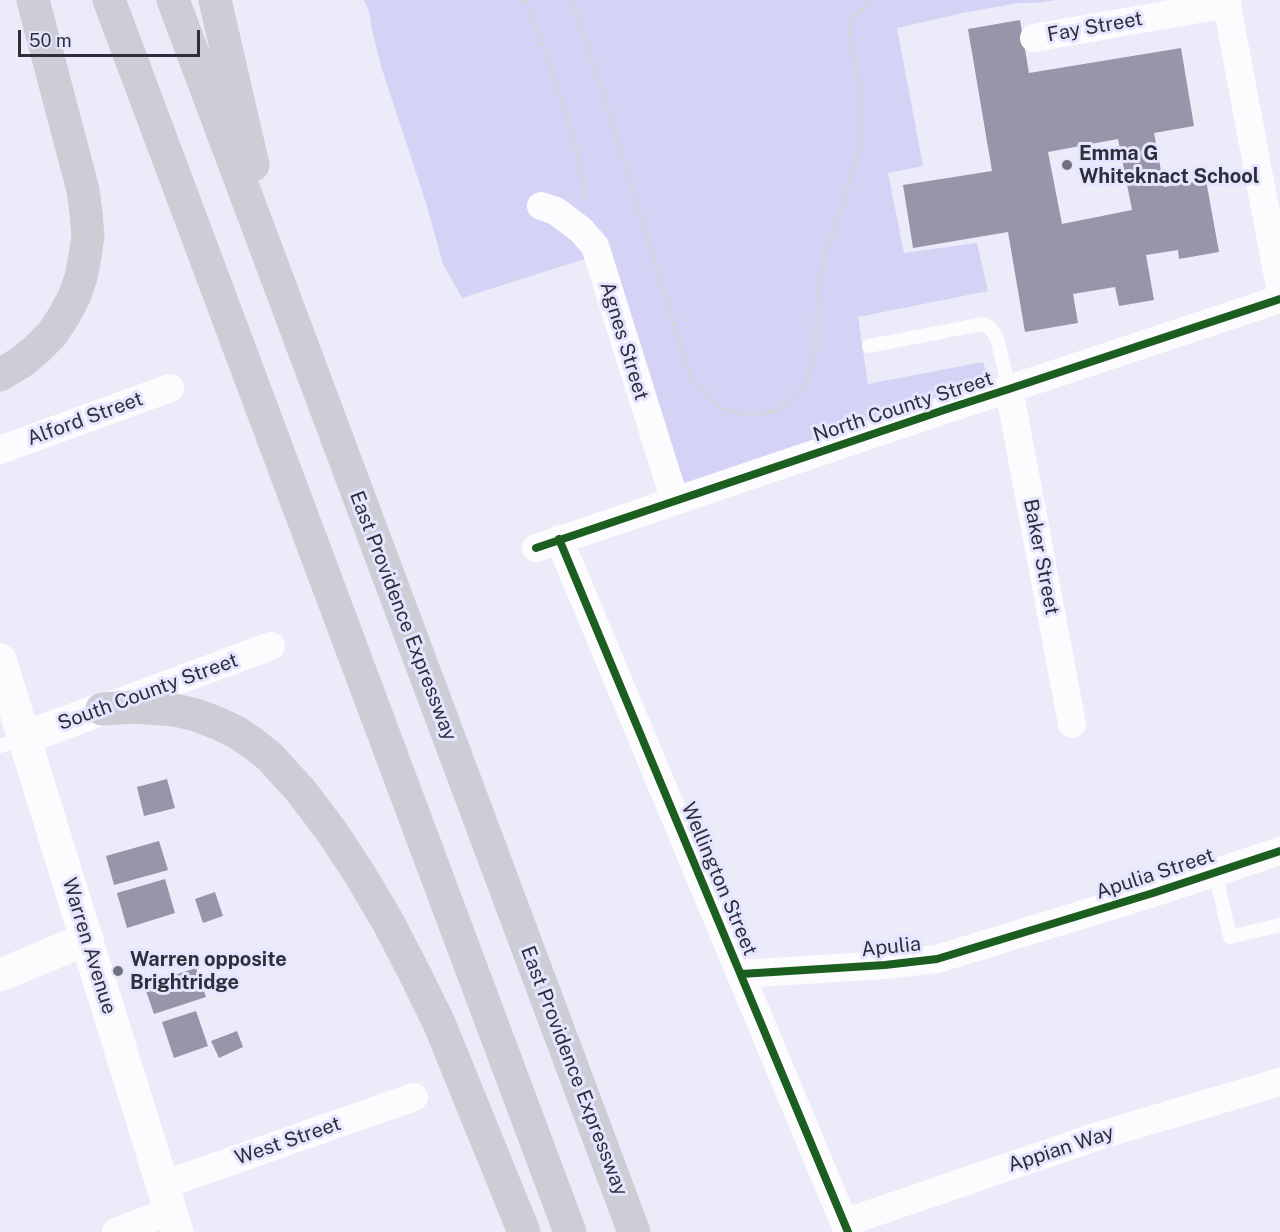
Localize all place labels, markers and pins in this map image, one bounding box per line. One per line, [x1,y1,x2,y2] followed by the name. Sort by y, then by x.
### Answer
[1079,142,1259,189] place label: Emma G Whiteknact School
[1060,158,1074,172] marker: Emma G Whiteknact School
[130,948,287,995] place label: Warren opposite Brightridge
[111,964,125,978] marker: Warren opposite Brightridge

